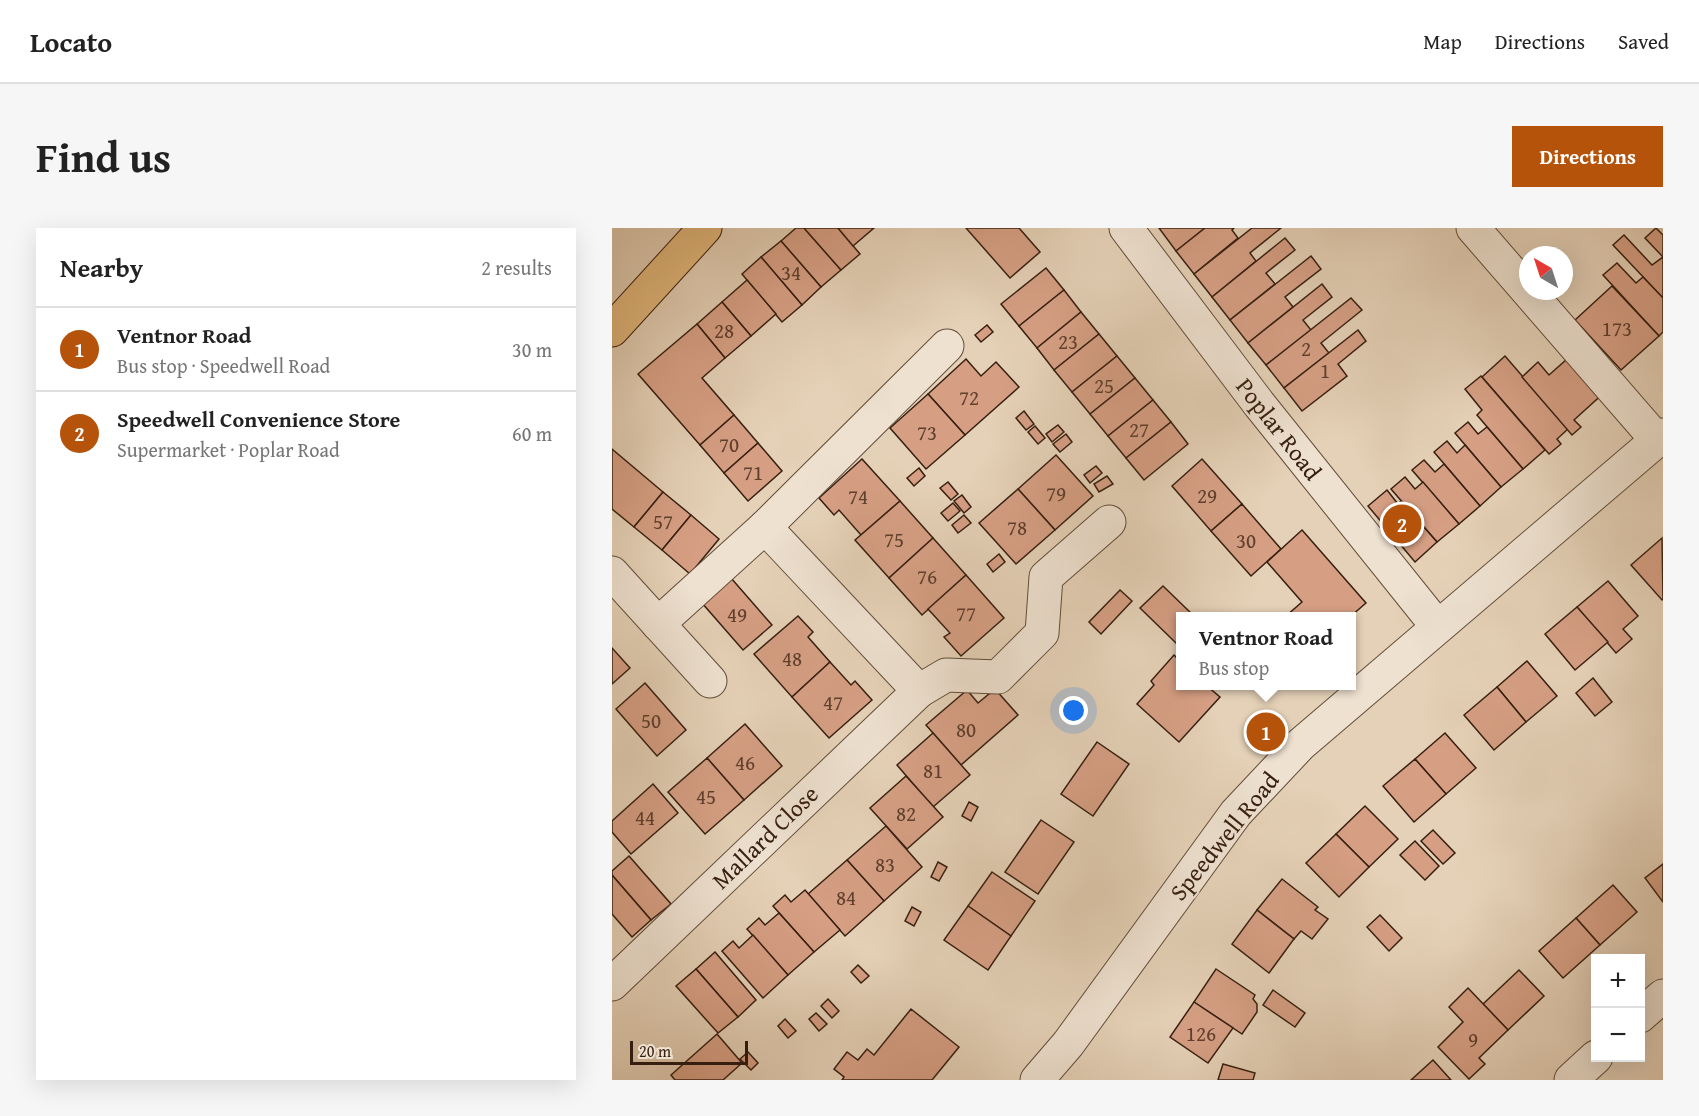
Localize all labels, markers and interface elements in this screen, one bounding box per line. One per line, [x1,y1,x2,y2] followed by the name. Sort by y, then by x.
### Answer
[30,21,112,62] text: Locato
[1423,26,1462,57] text: Map
[1495,26,1585,57] text: Directions
[1618,26,1669,57] text: Saved
[36,126,171,187] text: Find us
[1512,126,1663,187] button: Directions
[1519,246,1573,300] north arrow
[60,248,143,287] text: Nearby
[481,253,552,282] text: 2 results
[781,257,801,288] house number: 34
[1602,313,1632,344] house number: 173
[714,315,734,346] house number: 28
[117,319,251,351] text: Ventnor Road
[1058,326,1078,357] house number: 23
[1301,333,1311,364] house number: 2
[74,335,85,364] text: 1
[512,335,552,364] text: 30 m
[117,351,330,380] text: Bus stop · Speedwell Road
[1320,355,1330,386] house number: 1
[1094,370,1114,401] house number: 25
[1228,370,1330,488] street label: Poplar Road
[959,382,979,413] house number: 72
[117,403,400,435] text: Speedwell Convenience Store
[1129,414,1149,445] house number: 27
[917,417,937,448] house number: 73
[74,419,85,448] text: 2
[512,419,552,448] text: 60 m
[719,429,739,460] house number: 70
[117,435,340,464] text: Supermarket · Poplar Road
[743,457,763,488] house number: 71
[1046,478,1066,509] house number: 79
[1197,480,1217,511] house number: 29
[848,481,868,512] house number: 74
[1382,502,1422,546] pin: 2
[653,506,673,537] house number: 57
[1007,512,1027,543] house number: 78
[884,524,904,555] house number: 75
[1236,525,1256,556] house number: 30
[917,561,937,592] house number: 76
[956,598,976,629] house number: 77
[727,599,747,630] house number: 49
[1176,612,1356,690] popup
[1199,621,1333,653] text: Ventnor Road
[782,643,802,674] house number: 48
[1199,653,1269,682] text: Bus stop
[823,687,843,718] house number: 47
[1059,696,1088,725] your location
[641,705,661,736] house number: 50
[1246,710,1286,754] pin: 1
[956,714,976,745] house number: 80
[735,747,755,778] house number: 46
[923,755,943,786] house number: 81
[1161,764,1287,908] street label: Speedwell Road
[704,777,826,897] street label: Mallard Close
[696,781,716,812] house number: 45
[896,798,916,829] house number: 82
[635,802,655,833] house number: 44
[875,849,895,880] house number: 83
[836,882,856,913] house number: 84
[1591,954,1645,1062] map controls
[1591,954,1645,1008] button: +
[1591,1008,1645,1062] button: −
[1186,1018,1216,1049] house number: 126
[1468,1024,1478,1055] house number: 9
[630,1038,748,1066] scale bar
[639,1039,671,1063] text: 20 m

